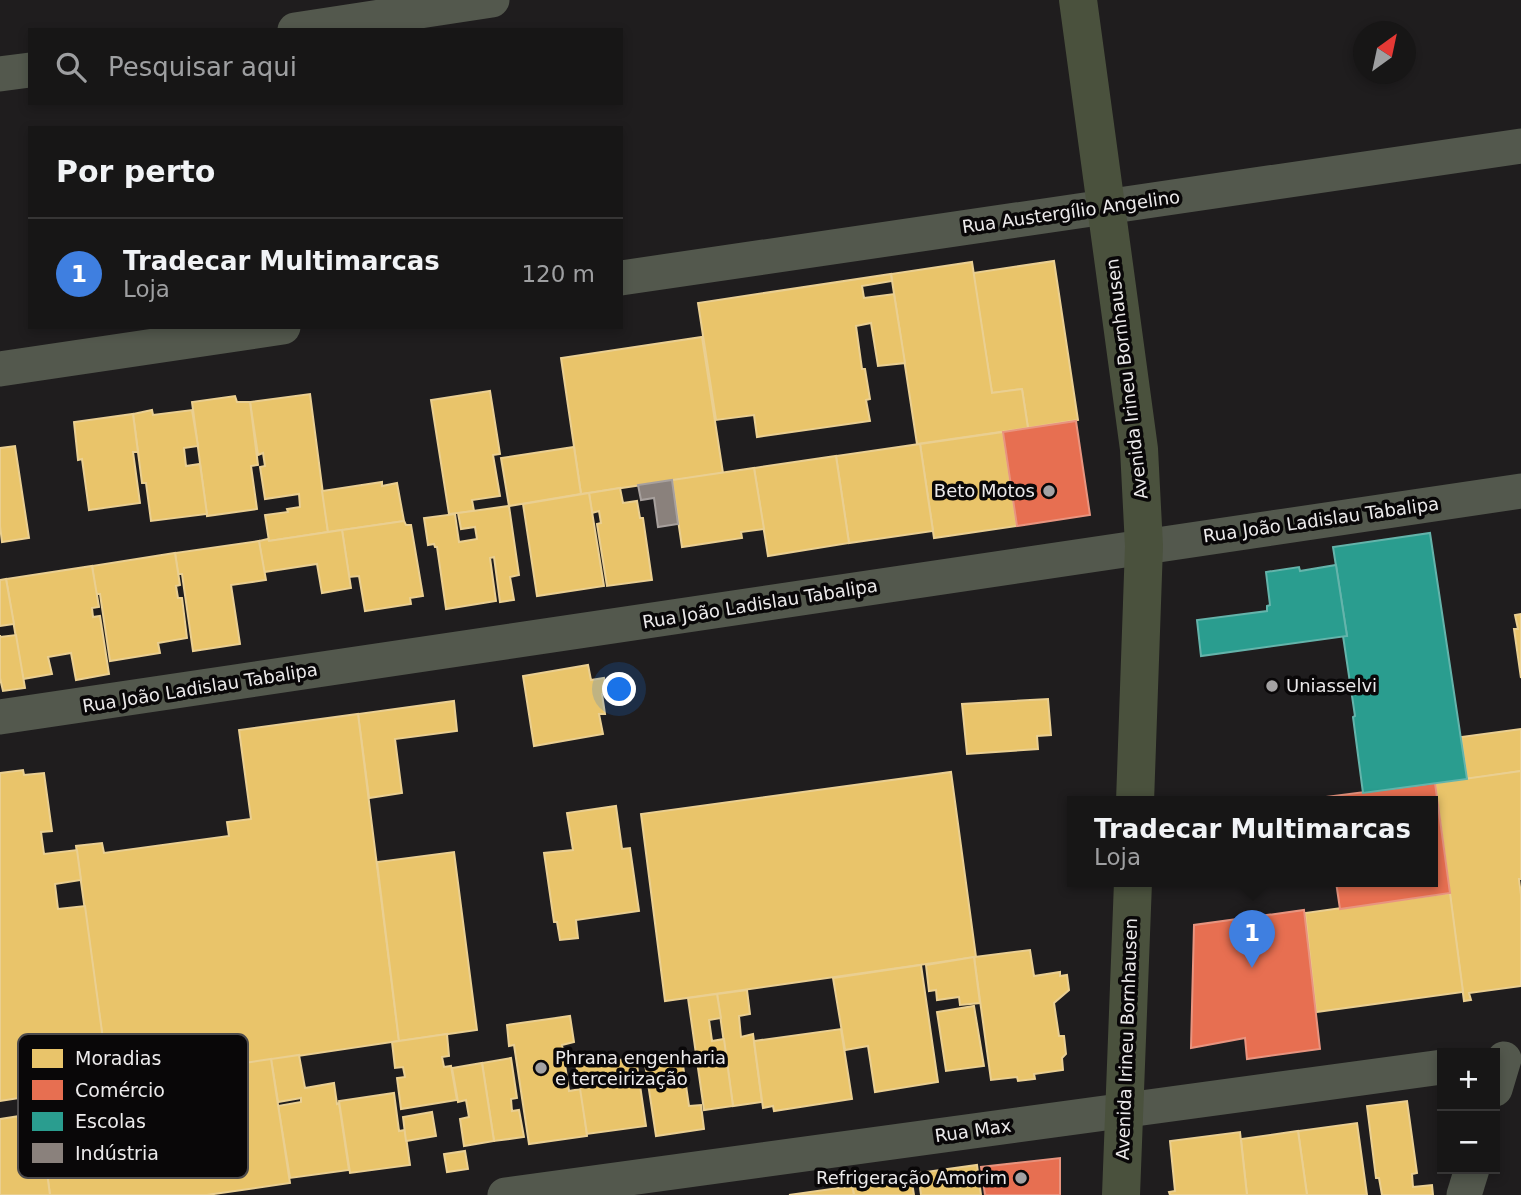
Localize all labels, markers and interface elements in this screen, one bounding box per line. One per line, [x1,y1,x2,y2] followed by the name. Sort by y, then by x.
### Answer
[1353,21,1416,84] north arrow
[28,28,623,105] search box
[52,48,90,86] icon: search
[108,52,297,82] text: Pesquisar aqui
[56,154,215,189] text: Por perto
[961,186,1181,237] street label: Rua Austergílio Angelino
[123,246,440,276] text: Tradecar Multimarcas
[1101,257,1152,501] street label: Avenida Irineu Bornhausen
[71,261,87,287] text: 1
[521,261,595,287] text: 120 m
[123,276,170,302] text: Loja
[934,480,1035,501] place label: Beto Motos
[1041,483,1057,499] marker: Beto Motos
[1202,493,1440,546] street label: Rua João Ladislau Tabalipa
[641,575,879,632] street label: Rua João Ladislau Tabalipa
[81,659,319,716] street label: Rua João Ladislau Tabalipa
[602,672,636,706] your location
[1286,675,1377,696] place label: Uniasselvi
[1264,678,1280,694] marker: Uniasselvi
[1067,796,1438,887] popup
[1094,814,1411,844] text: Tradecar Multimarcas
[1094,844,1141,870] text: Loja
[1229,910,1275,968] pin: 1
[1112,917,1141,1161] street label: Avenida Irineu Bornhausen
[18,1034,248,1178] legend
[75,1047,161,1069] text: Moradias
[555,1047,726,1089] place label: Phrana engenharia e terceirização
[1437,1048,1500,1174] map controls
[1437,1048,1500,1111] button: +
[533,1060,549,1076] marker: Phrana engenharia e terceirização
[75,1079,165,1101] text: Comércio
[75,1110,146,1132] text: Escolas
[1437,1111,1500,1174] button: −
[933,1115,1013,1146] street label: Rua Max
[75,1142,159,1164] text: Indústria
[816,1167,1007,1188] place label: Refrigeração Amorim
[1013,1170,1029,1186] marker: Refrigeração Amorim

